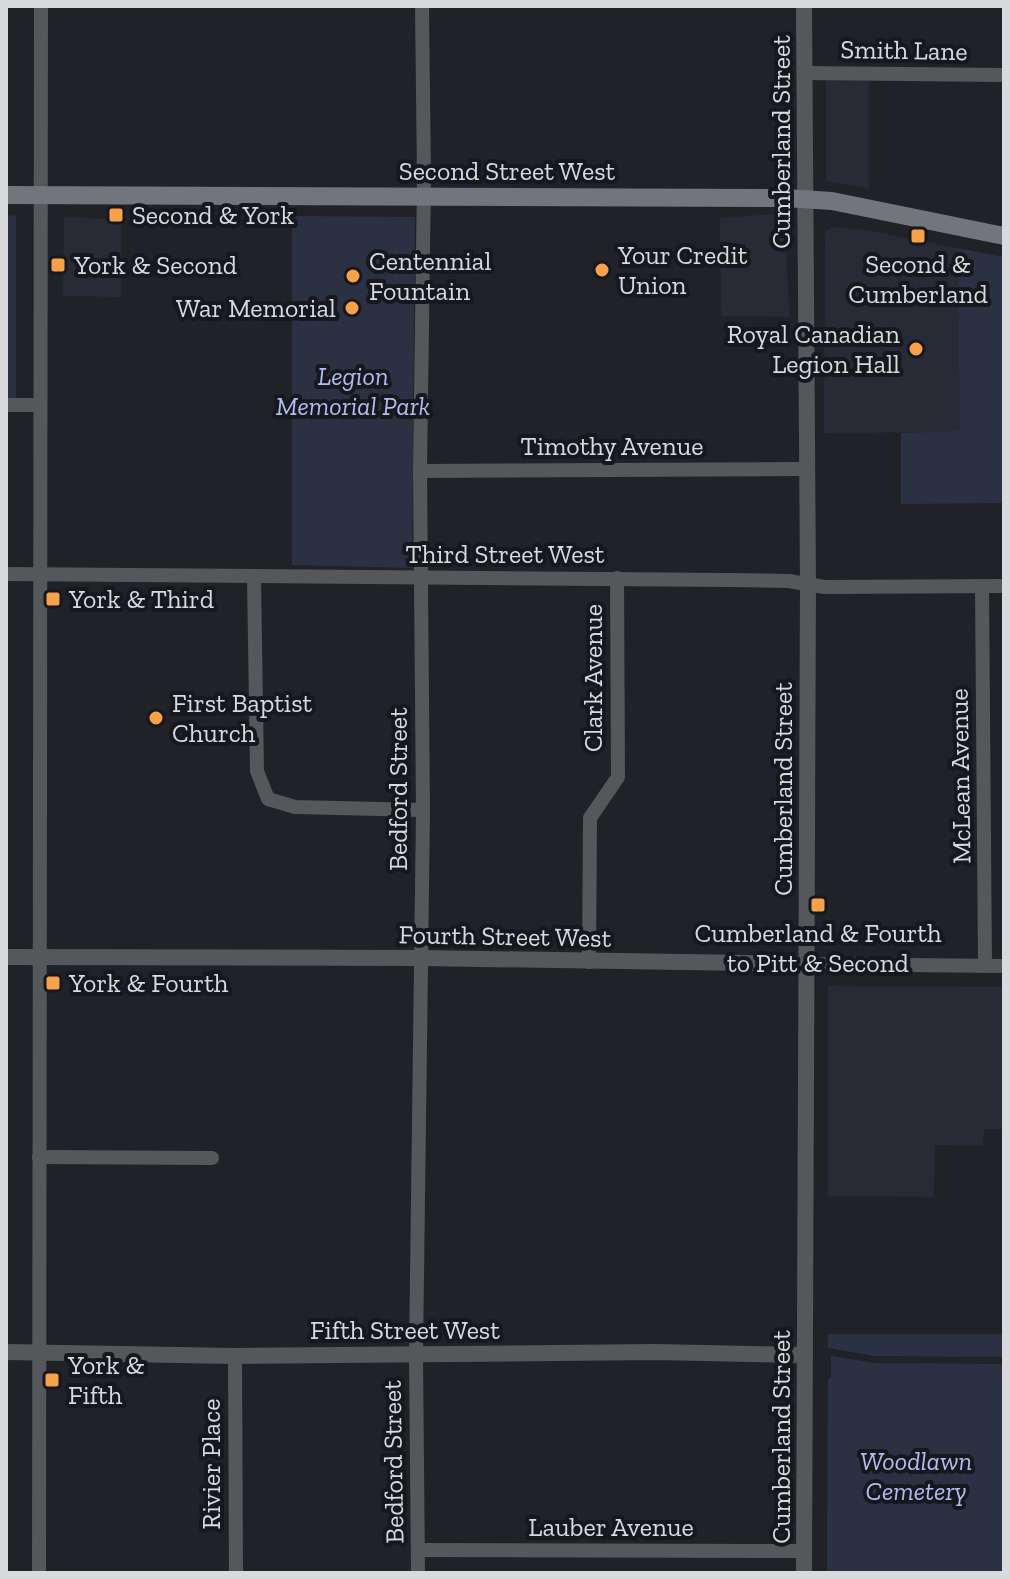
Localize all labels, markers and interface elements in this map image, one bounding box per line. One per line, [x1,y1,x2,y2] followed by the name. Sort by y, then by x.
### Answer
[840,33,968,67] street label: Smith Lane
[765,35,797,249] street label: Cumberland Street
[399,155,616,187] street label: Second Street West
[132,199,295,231] place label: Second & York
[107,206,125,224] marker: Second & York
[909,227,927,245] marker: Second & Cumberland
[617,239,748,301] place label: Your Credit Union
[369,245,491,307] place label: Centennial Fountain
[848,248,988,310] place label: Second & Cumberland
[73,249,237,281] place label: York & Second
[49,256,67,274] marker: York & Second
[593,261,611,279] marker: Your Credit Union
[344,267,362,285] marker: Centennial Fountain
[176,292,336,324] place label: War Memorial
[343,299,361,317] marker: War Memorial
[727,318,900,380] place label: Royal Canadian Legion Hall
[907,340,925,358] marker: Royal Canadian Legion Hall
[276,360,430,422] park label: Legion Memorial Park
[521,430,703,462] street label: Timothy Avenue
[406,538,605,570] street label: Third Street West
[68,583,214,615] place label: York & Third
[44,590,62,608] marker: York & Third
[577,604,609,752] street label: Clark Avenue
[767,682,799,896] street label: Cumberland Street
[172,687,313,749] place label: First Baptist Church
[942,688,978,864] street label: McLean Avenue
[382,707,414,871] street label: Bedford Street
[147,709,165,727] marker: First Baptist Church
[809,896,827,914] marker: Cumberland & Fourth to Pitt & Second
[694,917,942,979] place label: Cumberland & Fourth to Pitt & Second
[398,918,612,954] street label: Fourth Street West
[68,967,229,999] place label: York & Fourth
[44,974,62,992] marker: York & Fourth
[310,1314,500,1346] street label: Fifth Street West
[765,1330,797,1544] street label: Cumberland Street
[67,1349,144,1411] place label: York & Fifth
[43,1371,61,1389] marker: York & Fifth
[376,1380,410,1544] street label: Bedford Street
[195,1399,227,1529] street label: Rivier Place
[860,1445,972,1507] park label: Woodlawn Cemetery
[528,1511,694,1543] street label: Lauber Avenue

